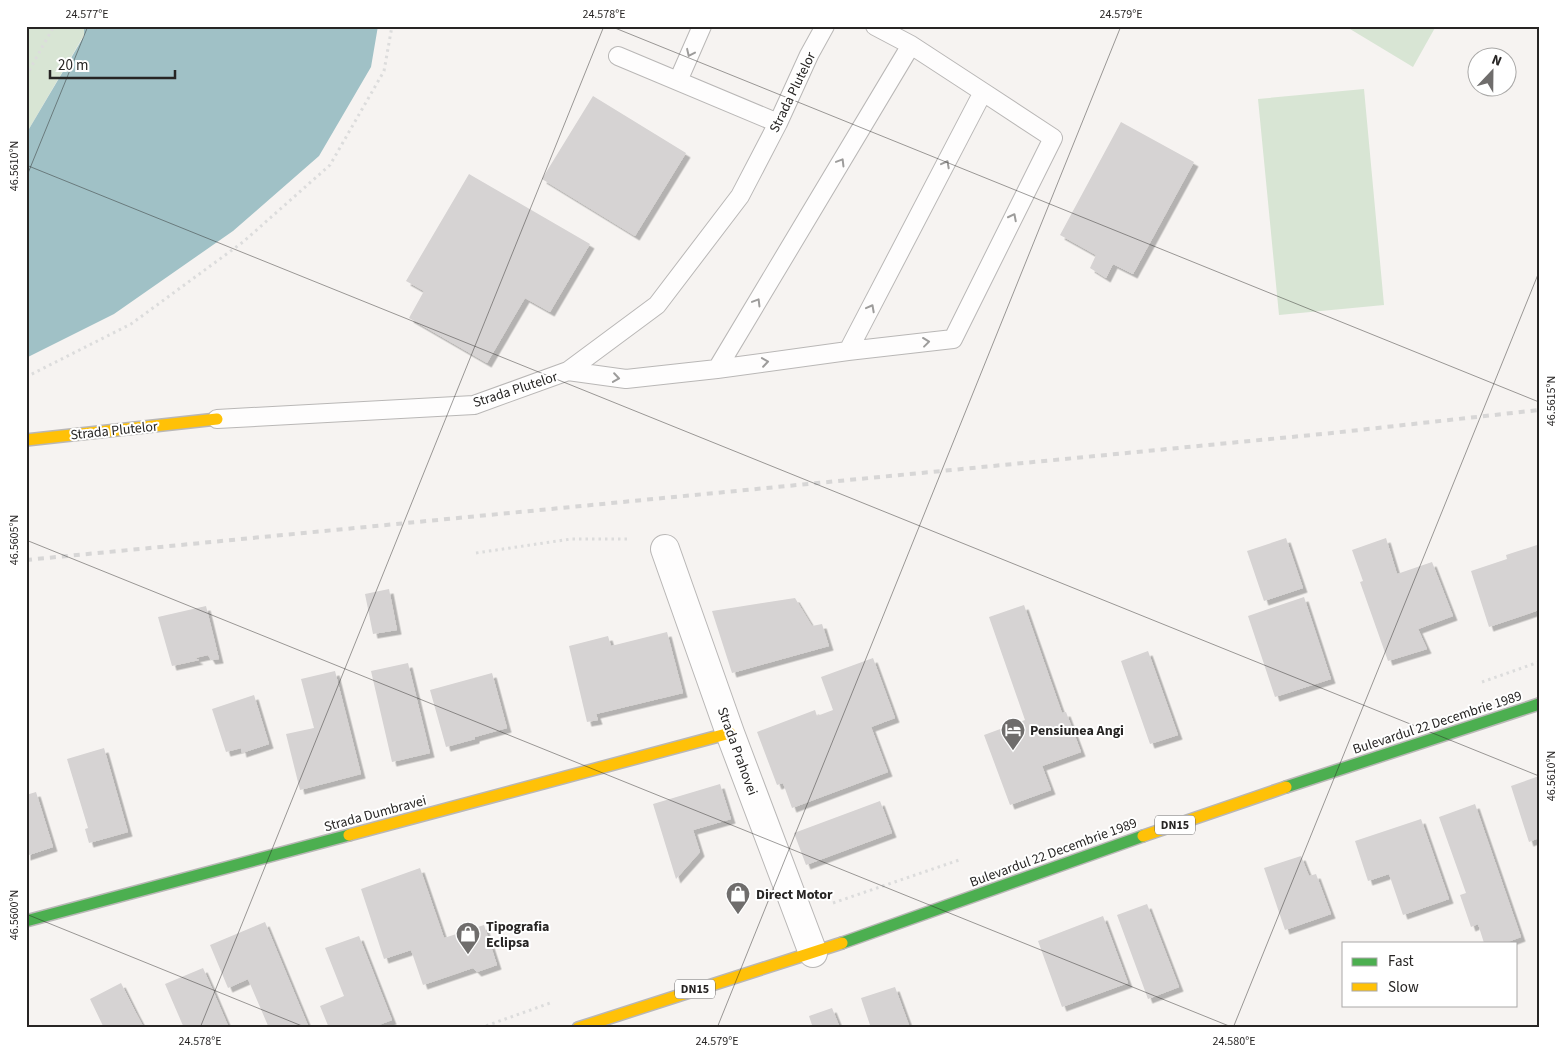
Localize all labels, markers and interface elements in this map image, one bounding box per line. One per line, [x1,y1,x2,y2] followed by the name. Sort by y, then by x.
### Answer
[65,6,109,23] text: 24.577°E
[582,6,626,23] text: 24.578°E
[1099,6,1143,23] text: 24.579°E
[50,48,175,80] scale bar
[686,48,696,57] one-way arrow
[1468,48,1518,98] north arrow
[765,49,821,136] street label: Strada Plutelor
[1488,50,1505,72] text: N
[58,55,88,76] text: 20 m
[6,141,23,191] text: 46.5610°N
[834,159,844,168] one-way arrow
[940,160,950,169] one-way arrow
[1007,213,1018,222] one-way arrow
[751,298,761,307] one-way arrow
[864,304,874,313] one-way arrow
[923,337,931,348] one-way arrow
[761,358,770,368] one-way arrow
[471,367,560,413] street label: Strada Plutelor
[613,372,621,383] one-way arrow
[1543,376,1560,426] text: 46.5615°N
[69,416,159,446] street label: Strada Plutelor
[6,515,23,565] text: 46.5605°N
[1350,686,1524,760] street label: Bulevardul 22 Decembrie 1989
[712,704,762,798] street label: Strada Prahovei
[1000,717,1026,751] hotel icon: Pensiunea Angi
[1030,721,1124,741] place label: Pensiunea Angi
[1543,751,1560,801] text: 46.5610°N
[322,791,429,837] street label: Strada Dumbravei
[967,813,1140,893] street label: Bulevardul 22 Decembrie 1989
[1155,816,1195,834] road number: DN15
[725,881,751,915] shop icon: Direct Motor
[756,885,833,905] place label: Direct Motor
[6,890,23,940] text: 46.5600°N
[486,917,550,953] place label: Tipografia Eclipsa
[455,921,481,955] shop icon: Tipografia Eclipsa
[1342,942,1518,1006] legend
[1388,951,1414,972] text: Fast
[1388,977,1419,998] text: Slow
[675,980,715,999] road number: DN15
[178,1033,222,1050] text: 24.578°E
[695,1033,739,1050] text: 24.579°E
[1212,1033,1256,1050] text: 24.580°E

